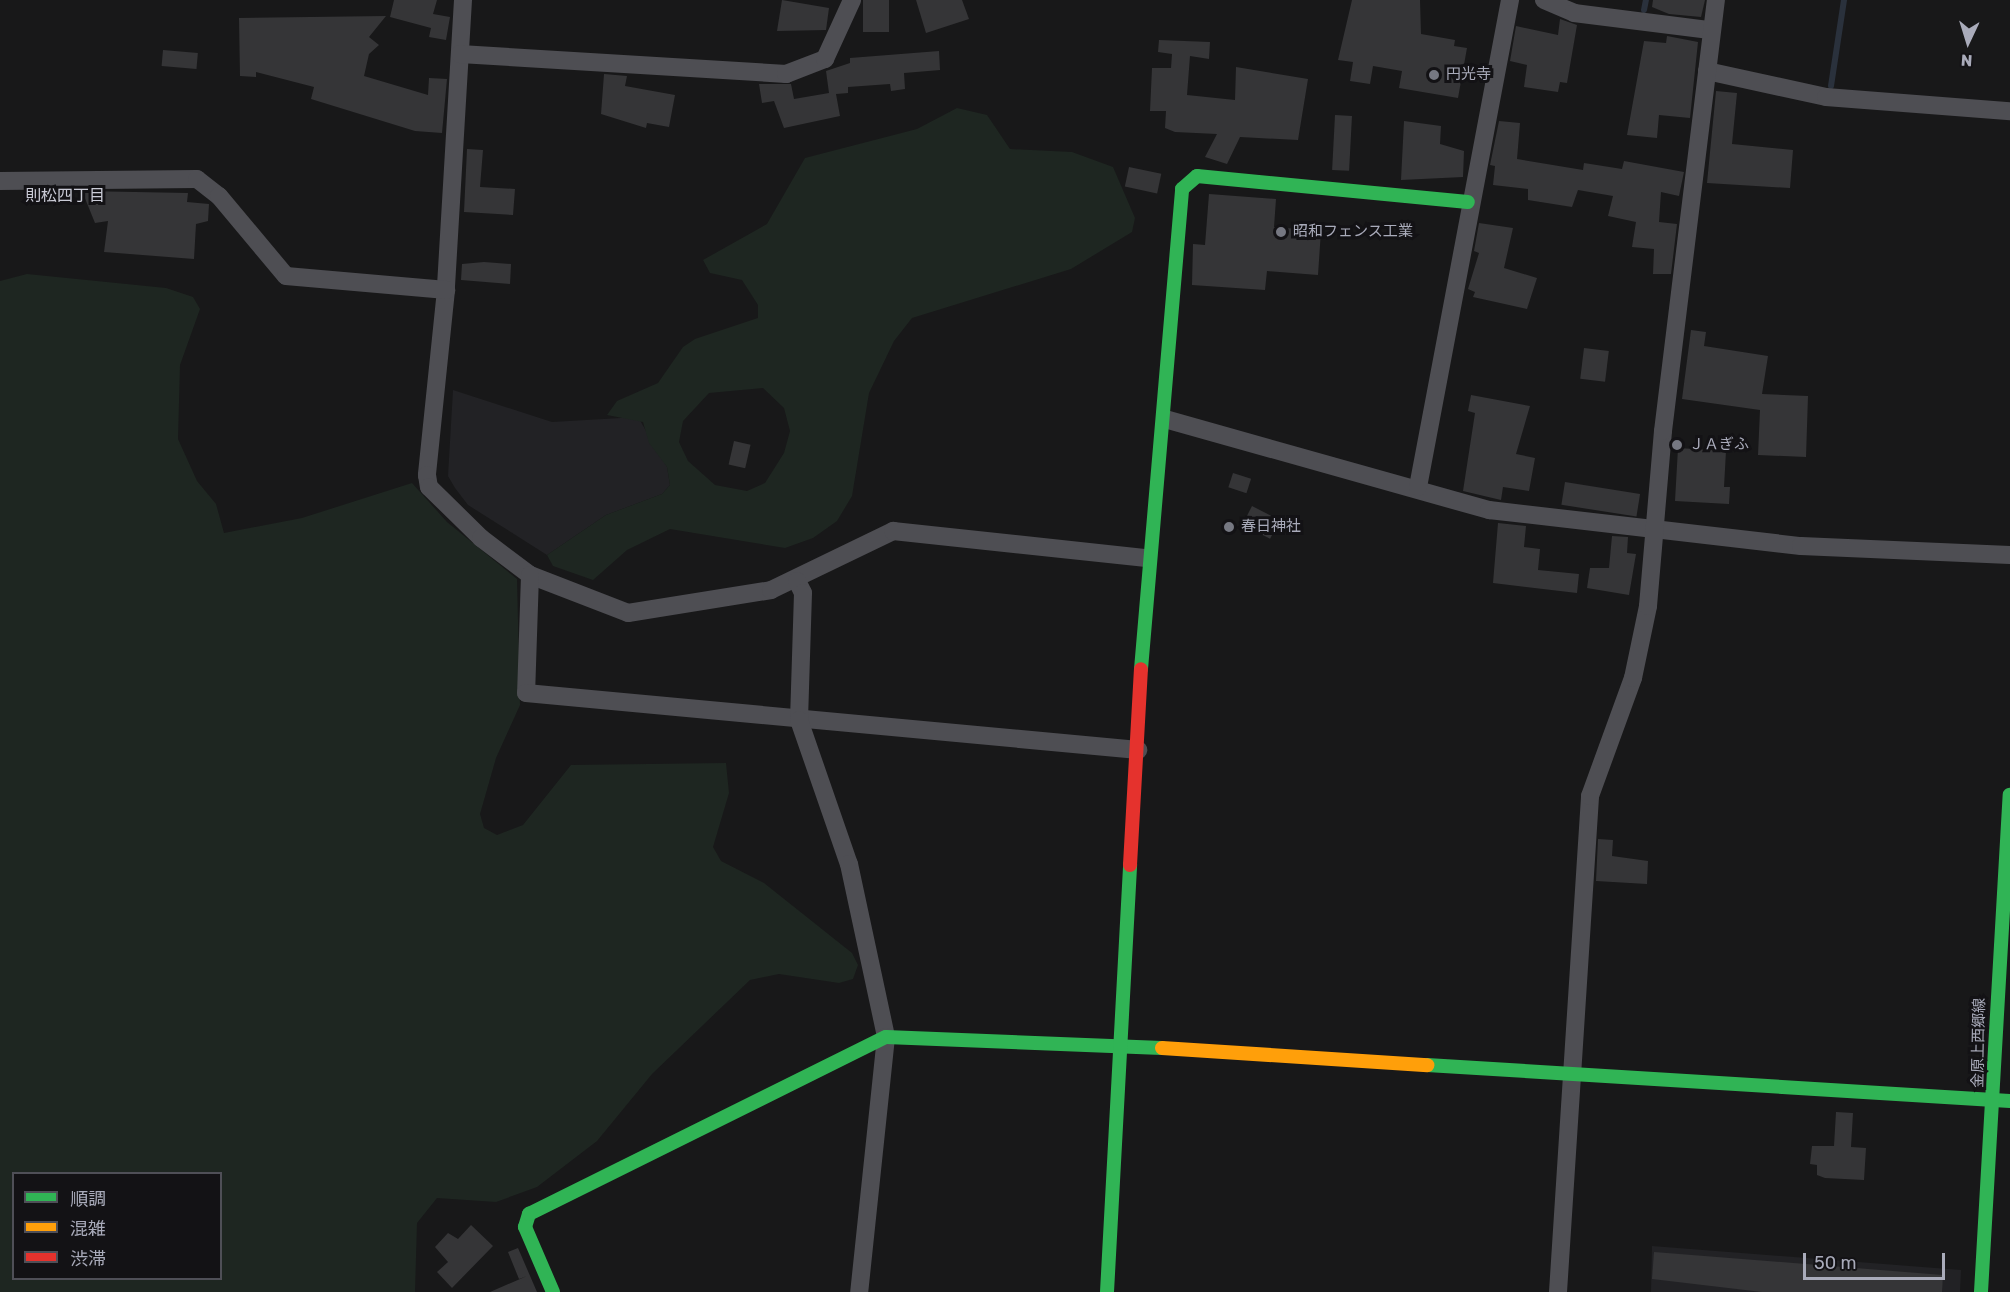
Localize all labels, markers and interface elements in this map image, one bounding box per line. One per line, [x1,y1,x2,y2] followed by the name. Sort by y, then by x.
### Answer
[1938,12,1998,72] north arrow
[1960,51,1973,70] text: N
[1446,66,1491,84] place label: 円光寺
[1427,68,1441,82] marker: 円光寺
[25,186,105,206] district label: 則松四丁目
[1293,223,1413,241] place label: 昭和フェンス工業
[1274,225,1288,239] marker: 昭和フェンス工業
[1689,436,1749,454] place label: ＪＡぎふ
[1670,438,1684,452] marker: ＪＡぎふ
[1241,518,1301,536] place label: 春日神社
[1222,520,1236,534] marker: 春日神社
[1969,998,1989,1088] street label: 金原上西郷線
[12,1172,222,1280] legend
[70,1188,106,1210] text: 順調
[70,1218,106,1240] text: 混雑
[1806,1241,1948,1279] scale bar
[70,1248,106,1270] text: 渋滞
[1814,1252,1857,1274] text: 50 m

